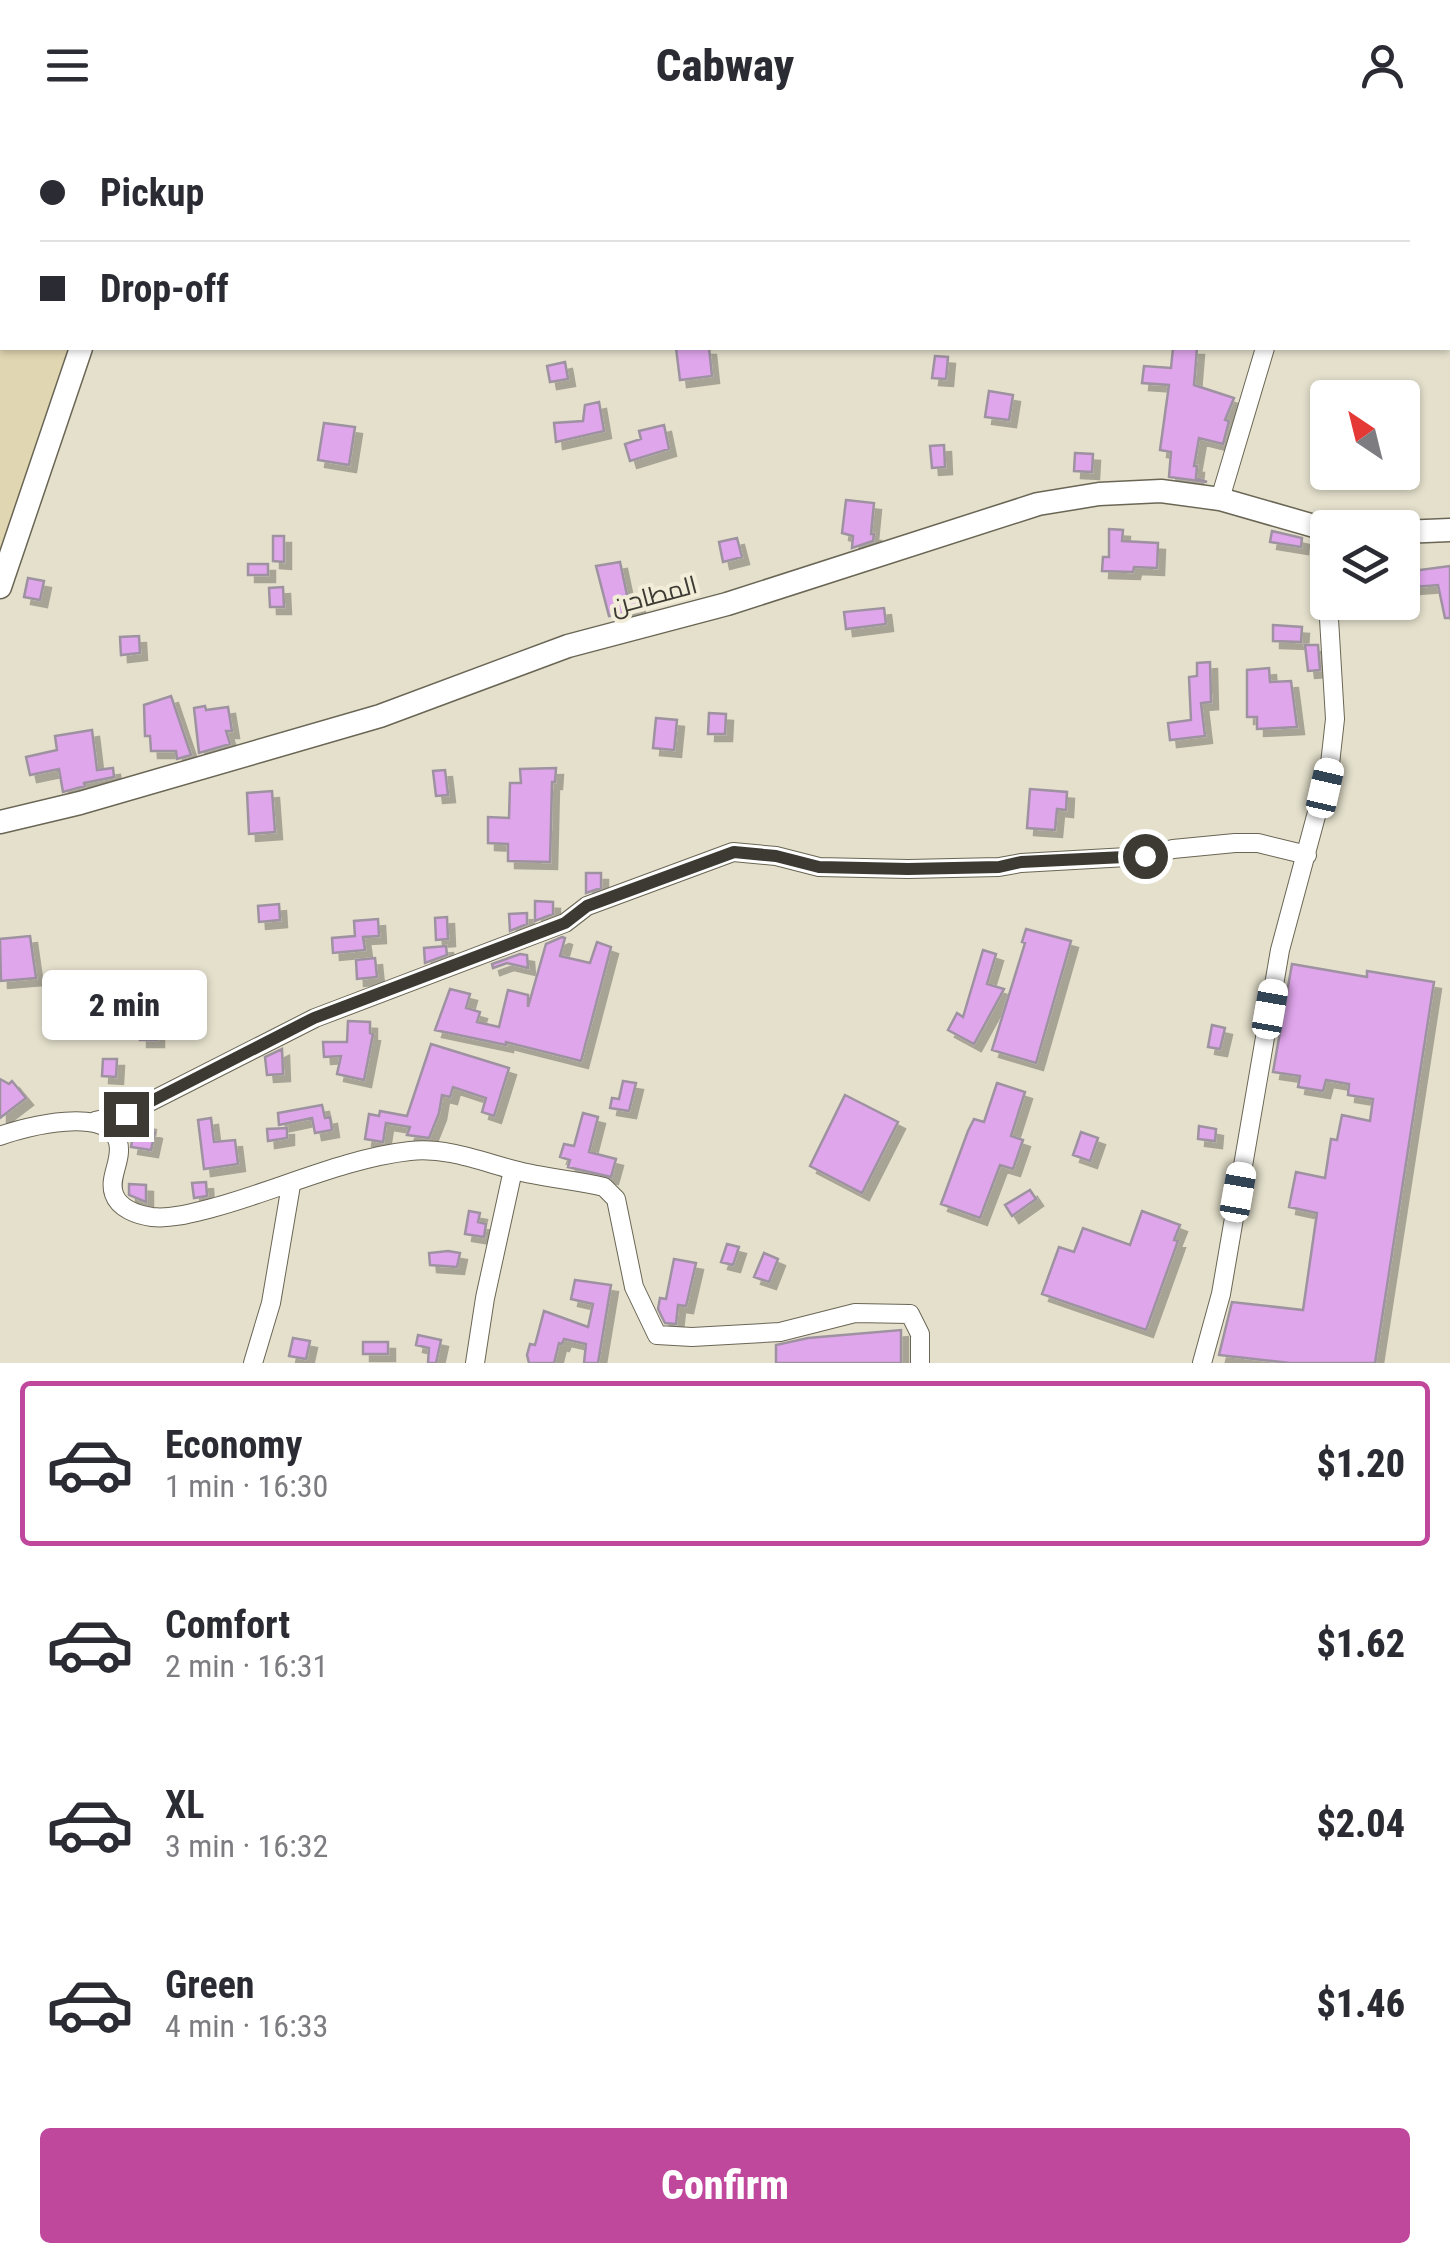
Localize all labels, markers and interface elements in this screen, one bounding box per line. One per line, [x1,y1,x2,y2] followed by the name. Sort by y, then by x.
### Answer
[40,38,95,93] icon: menu
[1355,38,1410,93] icon: person
[656,39,794,92] text: Cabway
[100,171,204,215] text: Pickup
[100,267,229,311] text: Drop-off
[1310,380,1420,490] north arrow
[1310,380,1420,620] map controls
[1310,510,1420,620] button: layers
[608,570,700,621] street label: المطاحن
[1304,755,1346,821] car
[1123,834,1168,879] route start
[44,969,208,1039] callout: 2 min
[1250,977,1290,1041] car
[89,986,160,1024] text: 2 min
[104,1092,149,1137] route end
[1218,1160,1258,1224] car
[45,1419,135,1509] icon: car
[165,1423,302,1467] text: Economy
[1316,1442,1405,1486] text: $1.20
[165,1467,328,1505] text: 1 min · 16:30
[45,1599,135,1689] icon: car
[165,1603,290,1647] text: Comfort
[1316,1622,1405,1666] text: $1.62
[165,1647,328,1685] text: 2 min · 16:31
[45,1779,135,1869] icon: car
[165,1783,204,1827] text: XL
[1316,1802,1405,1846] text: $2.04
[165,1827,328,1865] text: 3 min · 16:32
[45,1959,135,2049] icon: car
[165,1963,255,2007] text: Green
[1316,1982,1405,2026] text: $1.46
[165,2007,328,2045] text: 4 min · 16:33
[40,2128,1410,2243] button: Confirm

